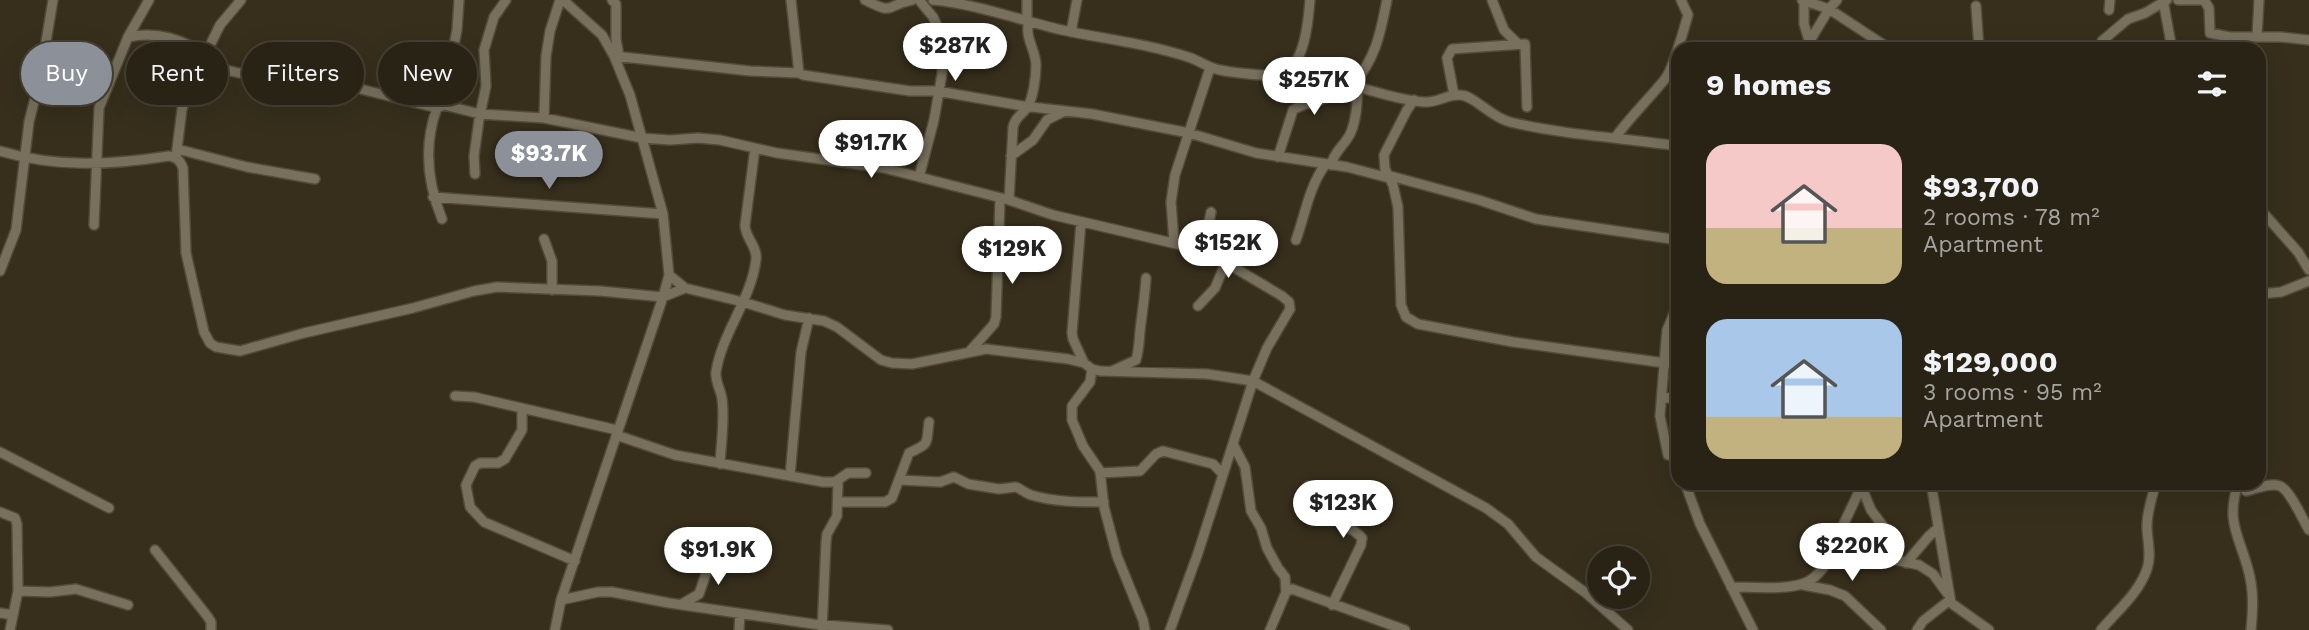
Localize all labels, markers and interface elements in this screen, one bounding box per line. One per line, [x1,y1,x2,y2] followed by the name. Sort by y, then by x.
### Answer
[906,24,1004,83] pin: $287K
[919,32,991,59] text: $287K
[21,42,112,105] chip: Buy
[126,42,228,105] chip: Rent
[242,42,364,105] chip: Filters
[378,42,477,105] chip: New
[1265,58,1363,117] pin: $257K
[2193,65,2231,103] icon: filters
[1278,66,1350,93] text: $257K
[1706,67,1831,102] text: 9 homes
[814,120,928,180] pin: $91.7K
[835,129,907,156] text: $91.7K
[492,132,606,191] pin: $93.7K
[511,140,587,167] text: $93.7K
[1923,169,2040,204] text: $93,700
[1762,172,1846,256] icon: home
[1923,204,2100,231] text: 2 rooms · 78 m²
[1179,220,1277,280] pin: $152K
[963,226,1061,286] pin: $129K
[1194,229,1262,256] text: $152K
[1923,231,2043,258] text: Apartment
[978,235,1046,262] text: $129K
[1923,344,2058,379] text: $129,000
[1762,347,1846,431] icon: home
[1923,379,2102,406] text: 3 rooms · 95 m²
[1923,406,2043,433] text: Apartment
[1294,480,1392,540] pin: $123K
[1309,489,1377,516] text: $123K
[1803,524,1901,583] pin: $220K
[661,528,775,587] pin: $91.9K
[1816,532,1888,559] text: $220K
[680,536,756,563] text: $91.9K
[1587,546,1650,609] map controls
[1587,546,1650,609] button: locate

